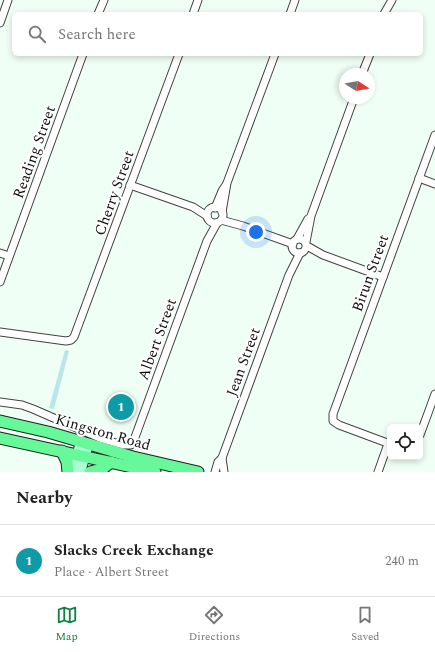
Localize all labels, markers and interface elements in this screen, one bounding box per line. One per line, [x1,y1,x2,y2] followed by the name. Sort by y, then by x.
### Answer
[12,12,423,56] search box
[26,23,48,45] icon: search
[58,23,136,46] text: Search here
[339,68,375,104] north arrow
[7,102,62,202] street label: Reading Street
[88,147,141,239] street label: Cherry Street
[246,222,266,242] your location
[346,231,395,315] street label: Birun Street
[132,295,183,383] street label: Albert Street
[220,324,267,400] street label: Jean Street
[108,392,134,422] pin: 1
[53,408,153,457] street label: Kingston Road
[387,424,423,460] map controls
[387,424,423,460] button: locate
[16,485,72,511] text: Nearby
[54,539,214,562] text: Slacks Creek Exchange
[25,551,33,571] text: 1
[385,551,419,571] text: 240 m
[54,562,169,582] text: Place · Albert Street
[56,604,78,645] tab: Map
[189,604,240,645] tab: Directions
[351,604,379,645] tab: Saved

